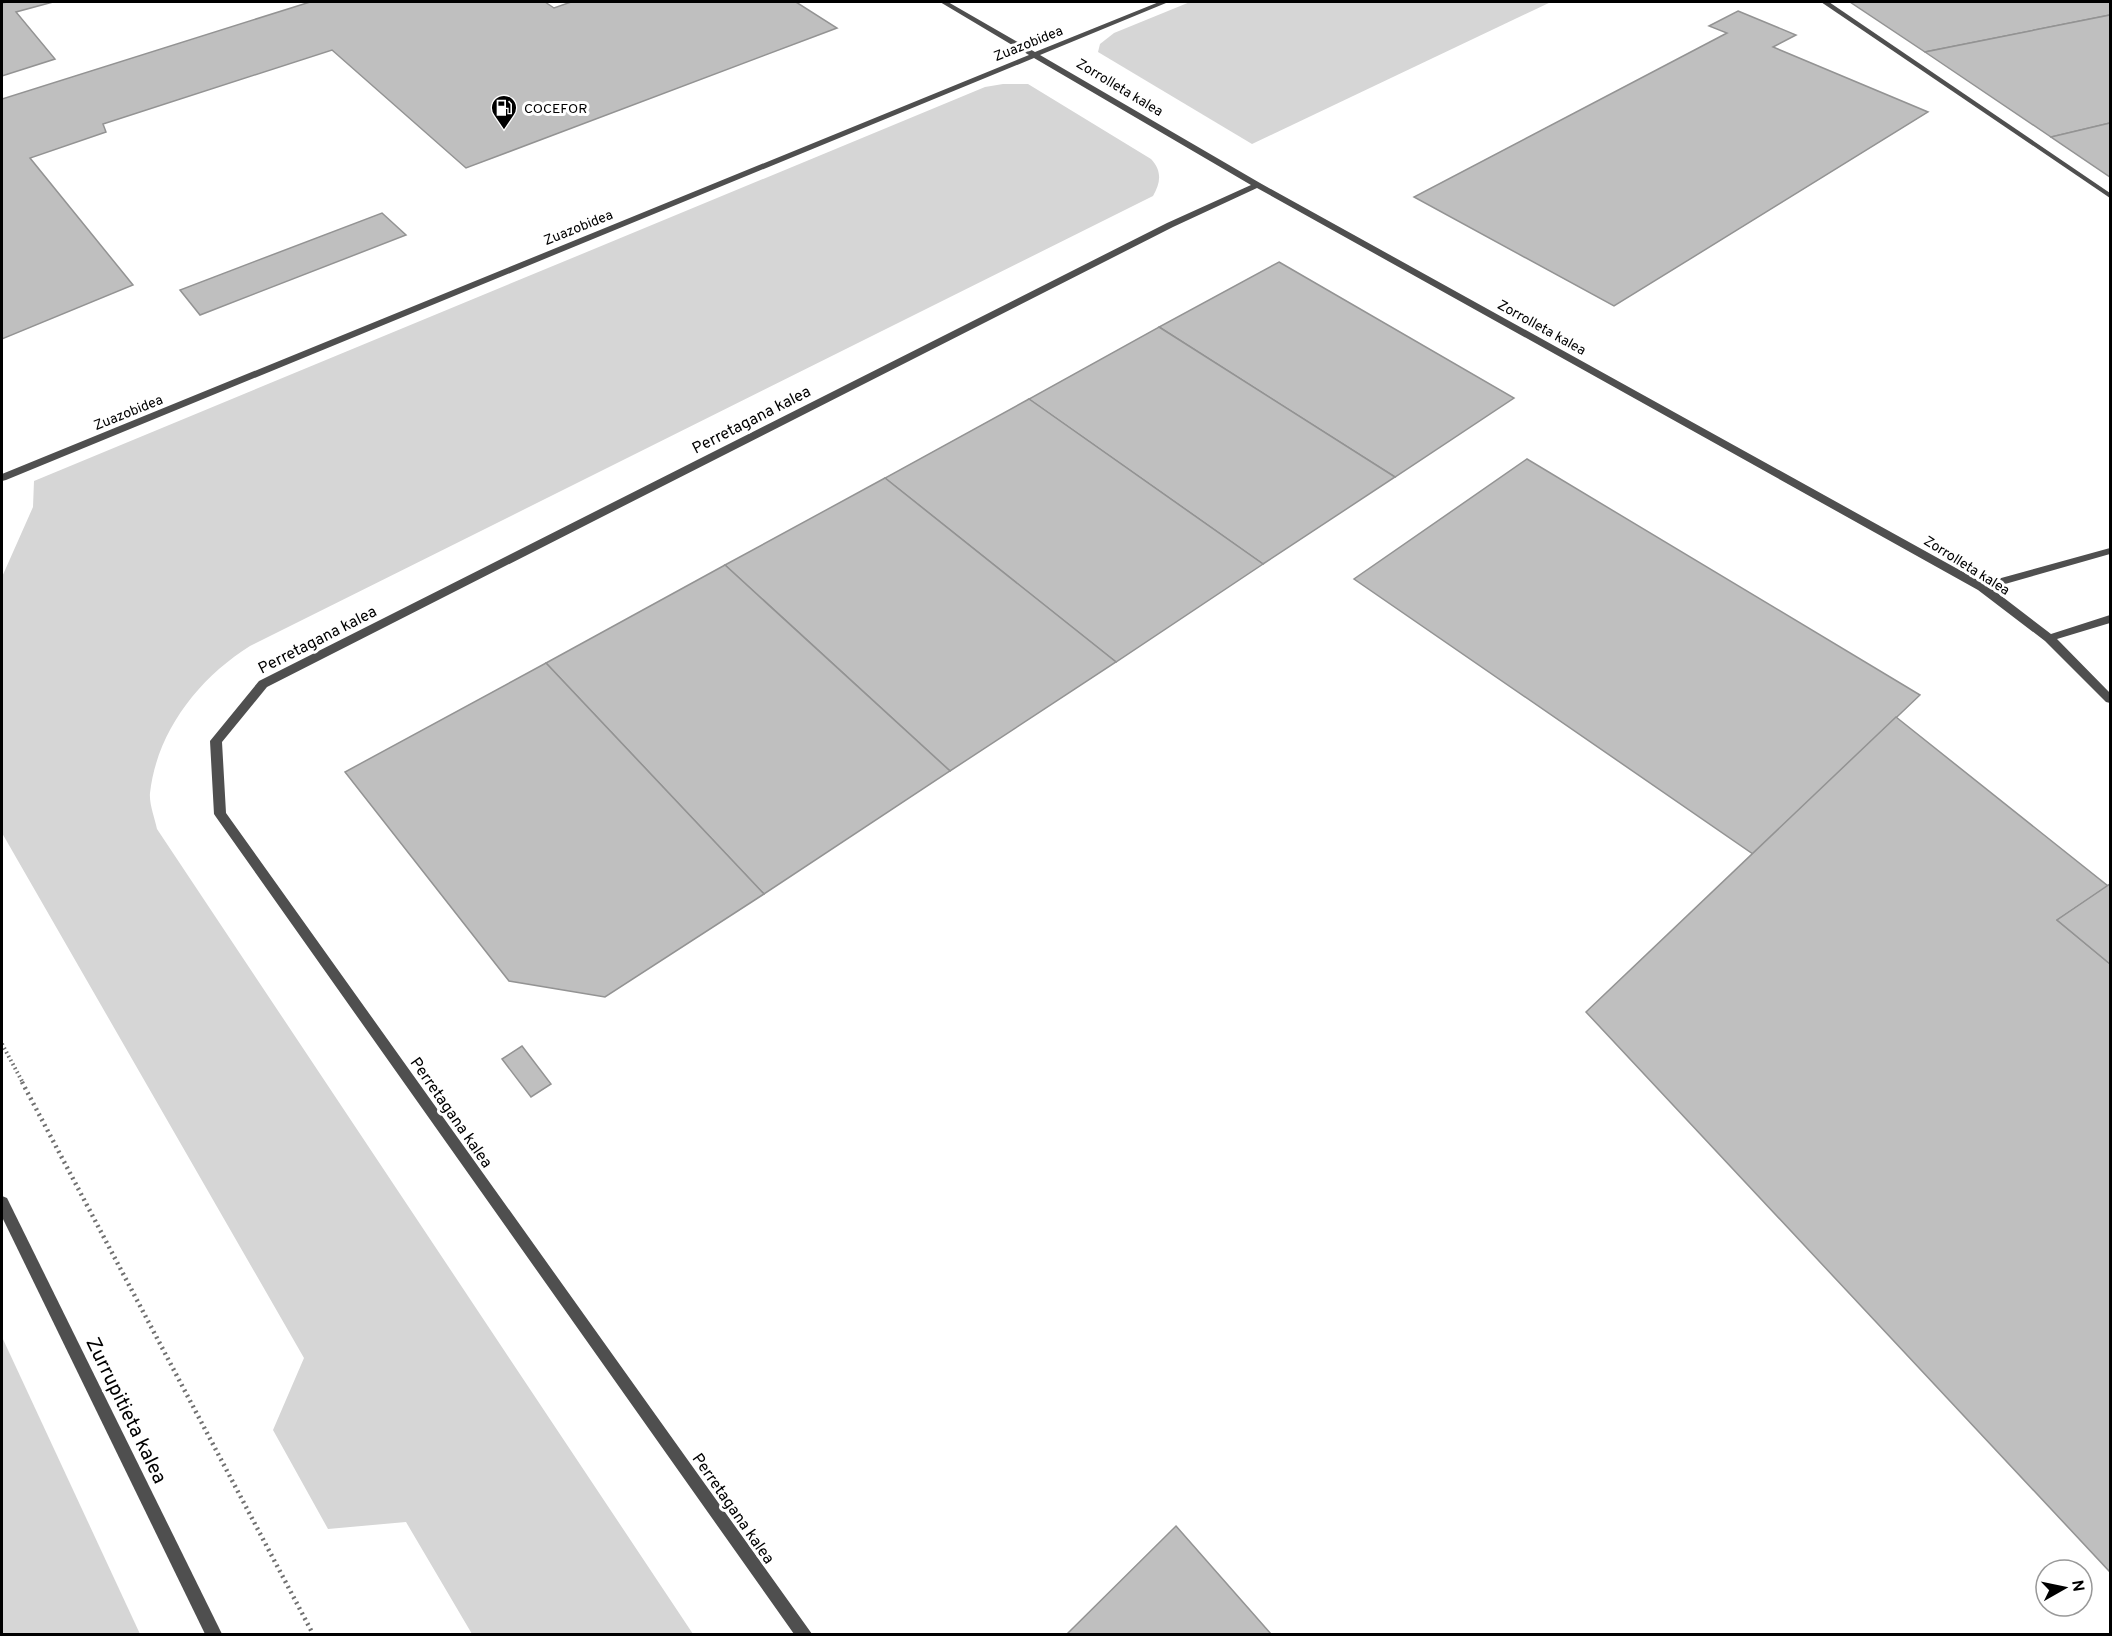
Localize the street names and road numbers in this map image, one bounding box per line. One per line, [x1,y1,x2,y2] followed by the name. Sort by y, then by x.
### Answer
[991,23,1066,66] street label: Zuazobidea
[1073,56,1166,121] street label: Zorrolleta kalea
[541,207,616,250] street label: Zuazobidea
[1494,297,1588,360] street label: Zorrolleta kalea
[689,382,815,459] street label: Perretagana kalea
[91,392,166,435] street label: Zuazobidea
[1920,533,2012,600] street label: Zorrolleta kalea
[255,602,381,679] street label: Perretagana kalea
[405,1054,496,1172] street label: Perretagana kalea
[78,1333,172,1488] street label: Zurrupitieta kalea
[687,1450,778,1568] street label: Perretagana kalea

